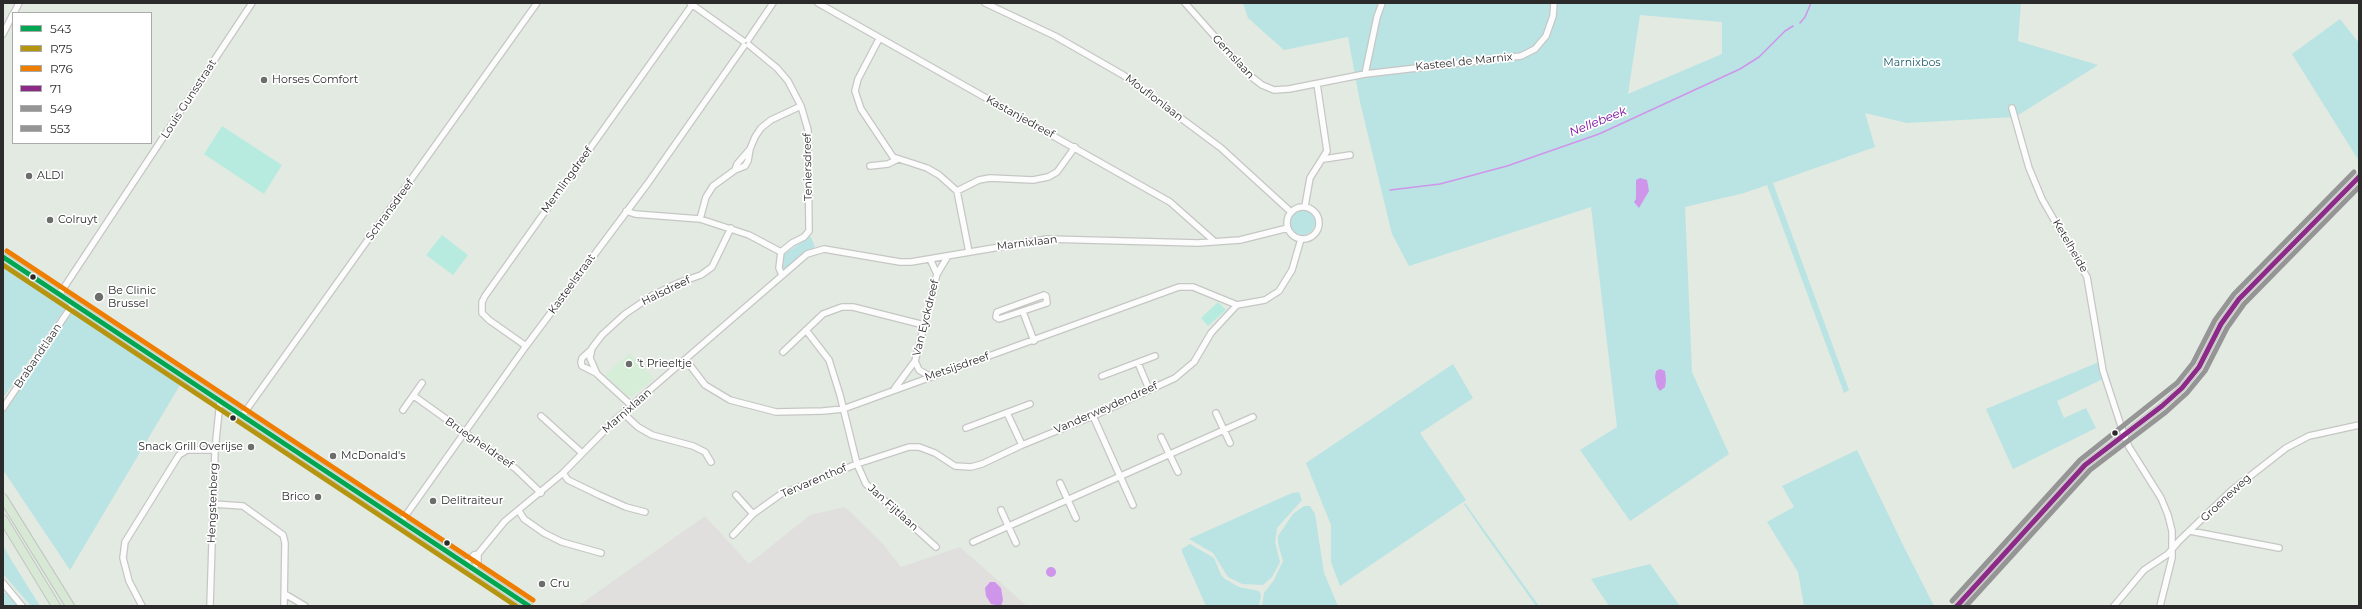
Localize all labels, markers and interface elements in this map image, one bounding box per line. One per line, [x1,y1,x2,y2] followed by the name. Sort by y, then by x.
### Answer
[12,12,152,144] legend
[50,21,71,36] text: 543
[1209,32,1257,82] street label: Gemslaan
[50,41,72,56] text: R75
[1415,50,1513,74] street label: Kasteel de Marnix
[1883,56,1941,70] park label: Marnixbos
[158,57,220,141] street label: Louis Gunsstraat
[50,61,73,76] text: R76
[1122,72,1186,124] street label: Mouflonlaan
[272,73,358,87] place label: Horses Comfort
[259,75,269,85] marker: Horses Comfort
[50,81,62,96] text: 71
[984,93,1056,141] street label: Kastanjedreef
[50,101,72,116] text: 549
[1567,104,1629,140] water label: Nellebeek
[50,121,70,136] text: 553
[801,133,815,201] street label: Teniersdreef
[539,144,595,216] street label: Memlingdreef
[37,169,64,183] place label: ALDI
[24,171,34,181] marker: ALDI
[363,177,417,243] street label: Schransdreef
[58,213,98,227] place label: Colruyt
[45,215,55,225] marker: Colruyt
[2049,217,2091,275] street label: Ketelheide
[996,233,1058,253] street label: Marnixlaan
[546,251,598,317] street label: Kasteelstraat
[28,272,38,282] unlabelled marker
[640,274,692,308] street label: Halsdreef
[910,278,942,358] street label: Van Eyckdreef
[108,284,156,310] place label: Be Clinic Brussel
[93,291,105,303] marker: Be Clinic Brussel
[11,321,65,391] street label: Brabandtlaan
[923,350,991,384] street label: Metsijsdreef
[637,357,692,371] place label: ’t Prieeltje
[624,359,634,369] marker: ’t Prieeltje
[1052,379,1160,437] street label: Vanderweydendreef
[600,386,654,436] street label: Marnixlaan
[228,413,238,423] unlabelled marker
[442,415,516,471] street label: Bruegheldreef
[2110,428,2120,438] unlabelled marker
[138,440,243,454] place label: Snack Grill Overijse
[246,442,256,452] marker: Snack Grill Overijse
[341,449,406,463] place label: McDonald's
[328,451,338,461] marker: McDonald's
[779,461,849,501] street label: Tervarenthof
[205,463,221,543] street label: Hengstenberg
[2198,471,2254,525] street label: Groeneweg
[865,482,921,534] street label: Jan Fijtlaan
[281,490,310,504] place label: Brico
[313,492,323,502] marker: Brico
[441,494,503,508] place label: Delitraiteur
[428,496,438,506] marker: Delitraiteur
[442,538,452,548] unlabelled marker
[550,577,570,591] place label: Cru
[537,579,547,589] marker: Cru

